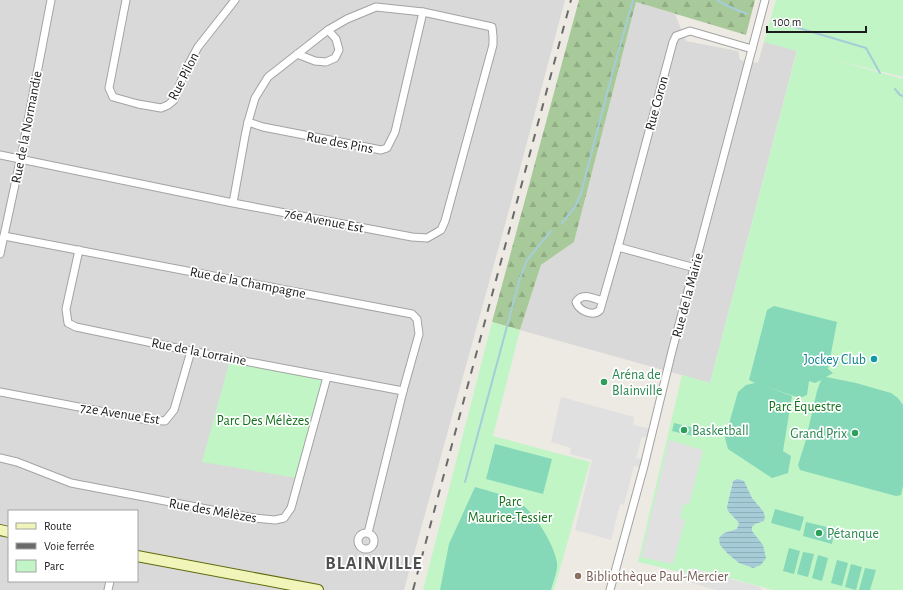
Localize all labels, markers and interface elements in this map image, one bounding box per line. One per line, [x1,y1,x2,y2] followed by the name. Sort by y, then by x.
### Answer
[767,8,866,34] scale bar
[773,16,801,28] text: 100 m
[166,50,202,103] street label: Rue Pilon
[9,70,45,184] street label: Rue de la Normandie
[643,75,671,132] street label: Rue Coron
[305,130,374,156] street label: Rue des Pins
[283,206,365,236] street label: 76e Avenue Est
[670,252,706,339] street label: Rue de la Mairie
[189,265,307,301] street label: Rue de la Champagne
[150,336,247,368] street label: Rue de la Lorraine
[804,353,866,367] place label: Jockey Club
[869,354,879,364] marker: Jockey Club
[612,368,662,398] place label: Aréna de Blainville
[599,377,609,387] marker: Aréna de Blainville
[768,397,842,414] park label: Parc Équestre
[79,401,161,427] street label: 72e Avenue Est
[217,414,309,428] park label: Parc Des Mélèzes
[692,424,749,438] place label: Basketball
[679,425,689,435] marker: Basketball
[790,427,847,441] place label: Grand Prix
[850,428,860,438] marker: Grand Prix
[468,495,553,525] park label: Parc Maurice-Tessier
[168,496,258,526] street label: Rue des Mélèzes
[8,510,138,582] legend
[44,520,71,532] text: Route
[827,527,879,541] place label: Pétanque
[814,528,824,538] marker: Pétanque
[44,540,94,552] text: Voie ferrée
[325,555,423,573] district label: BLAINVILLE
[44,560,64,572] text: Parc
[586,570,729,584] place label: Bibliothèque Paul-Mercier
[573,571,583,581] marker: Bibliothèque Paul-Mercier

